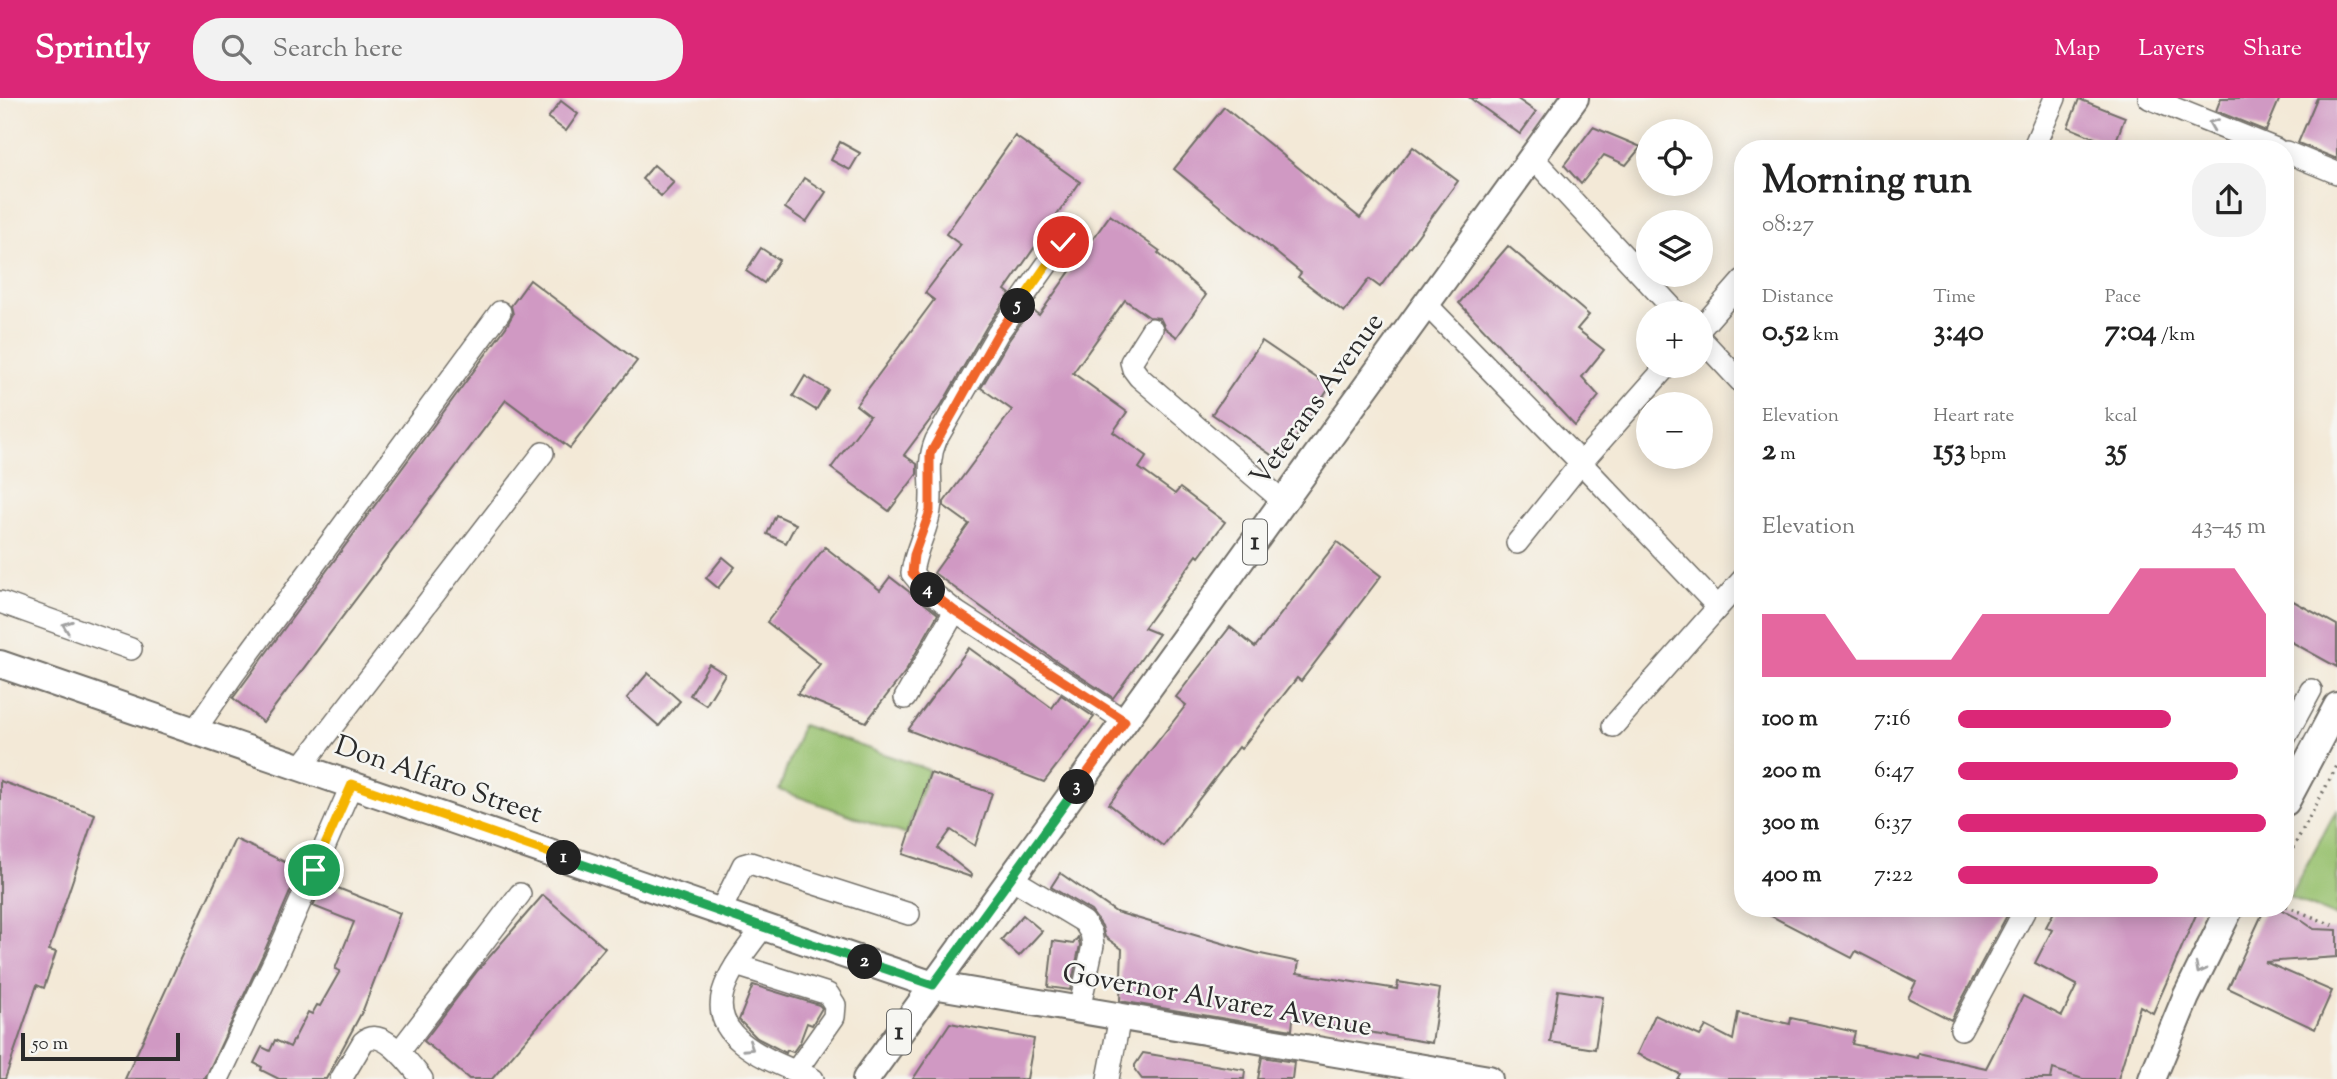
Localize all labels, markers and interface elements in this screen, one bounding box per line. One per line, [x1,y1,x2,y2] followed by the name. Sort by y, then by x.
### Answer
[193,18,683,81] search box
[35,25,151,73] text: Sprintly
[217,30,255,68] icon: search
[273,31,403,68] text: Search here
[2054,32,2100,66] text: Map
[2138,32,2205,66] text: Layers
[2243,32,2302,66] text: Share
[2208,118,2220,132] one-way arrow
[1636,119,1713,469] map controls
[1636,119,1713,196] button: locate
[1762,156,1972,210] text: Morning run
[2192,163,2266,237] button: share
[1762,209,1814,242] text: 08:27
[1636,210,1713,287] button: layers
[1033,212,1093,272] pin
[1044,223,1082,261] icon: check
[1762,284,1834,311] text: Distance
[1933,284,1976,311] text: Time
[2105,284,2141,311] text: Pace
[1000,288,1036,324] pin: 5
[1014,292,1021,319] text: 5
[1636,301,1713,378] button: +
[1241,305,1395,495] street label: Veterans Avenue
[1762,311,1809,354] text: 0.52
[1933,311,1984,354] text: 3:40
[2105,311,2157,354] text: 7:04
[1809,322,1839,349] text: km
[2157,322,2195,349] text: /km
[1636,392,1713,469] button: −
[1762,403,1839,430] text: Elevation
[1933,403,2014,430] text: Heart rate
[2105,403,2137,430] text: kcal
[1762,430,1776,473] text: 2
[1933,430,1966,473] text: 153
[2105,430,2127,473] text: 35
[1776,441,1796,468] text: m
[1966,441,2006,468] text: bpm
[1762,511,1855,544] text: Elevation
[2192,511,2266,544] text: 43–45 m
[1243,520,1267,564] road number: 1
[911,573,946,608] pin: 4
[923,576,932,603] text: 4
[62,620,74,634] one-way arrow
[1762,703,1818,736] text: 100 m
[1874,703,1911,736] text: 7:16
[329,727,547,835] street label: Don Alfaro Street
[1762,755,1821,788] text: 200 m
[1874,755,1914,788] text: 6:47
[1060,770,1094,804] pin: 3
[1073,773,1080,800] text: 3
[1762,807,1819,840] text: 300 m
[1874,807,1912,840] text: 6:37
[284,840,344,900] pin
[546,840,582,876] pin: 1
[560,844,567,871] text: 1
[295,851,333,889] icon: arrive
[1762,859,1822,892] text: 400 m
[1874,859,1913,892] text: 7:22
[848,944,882,980] pin: 2
[860,948,869,975] text: 2
[1059,954,1375,1048] street label: Governor Alvarez Avenue
[2194,962,2208,974] one-way arrow
[887,1009,911,1054] road number: 1
[21,1030,180,1062] scale bar
[32,1031,68,1058] text: 50 m
[741,1039,754,1051] one-way arrow

